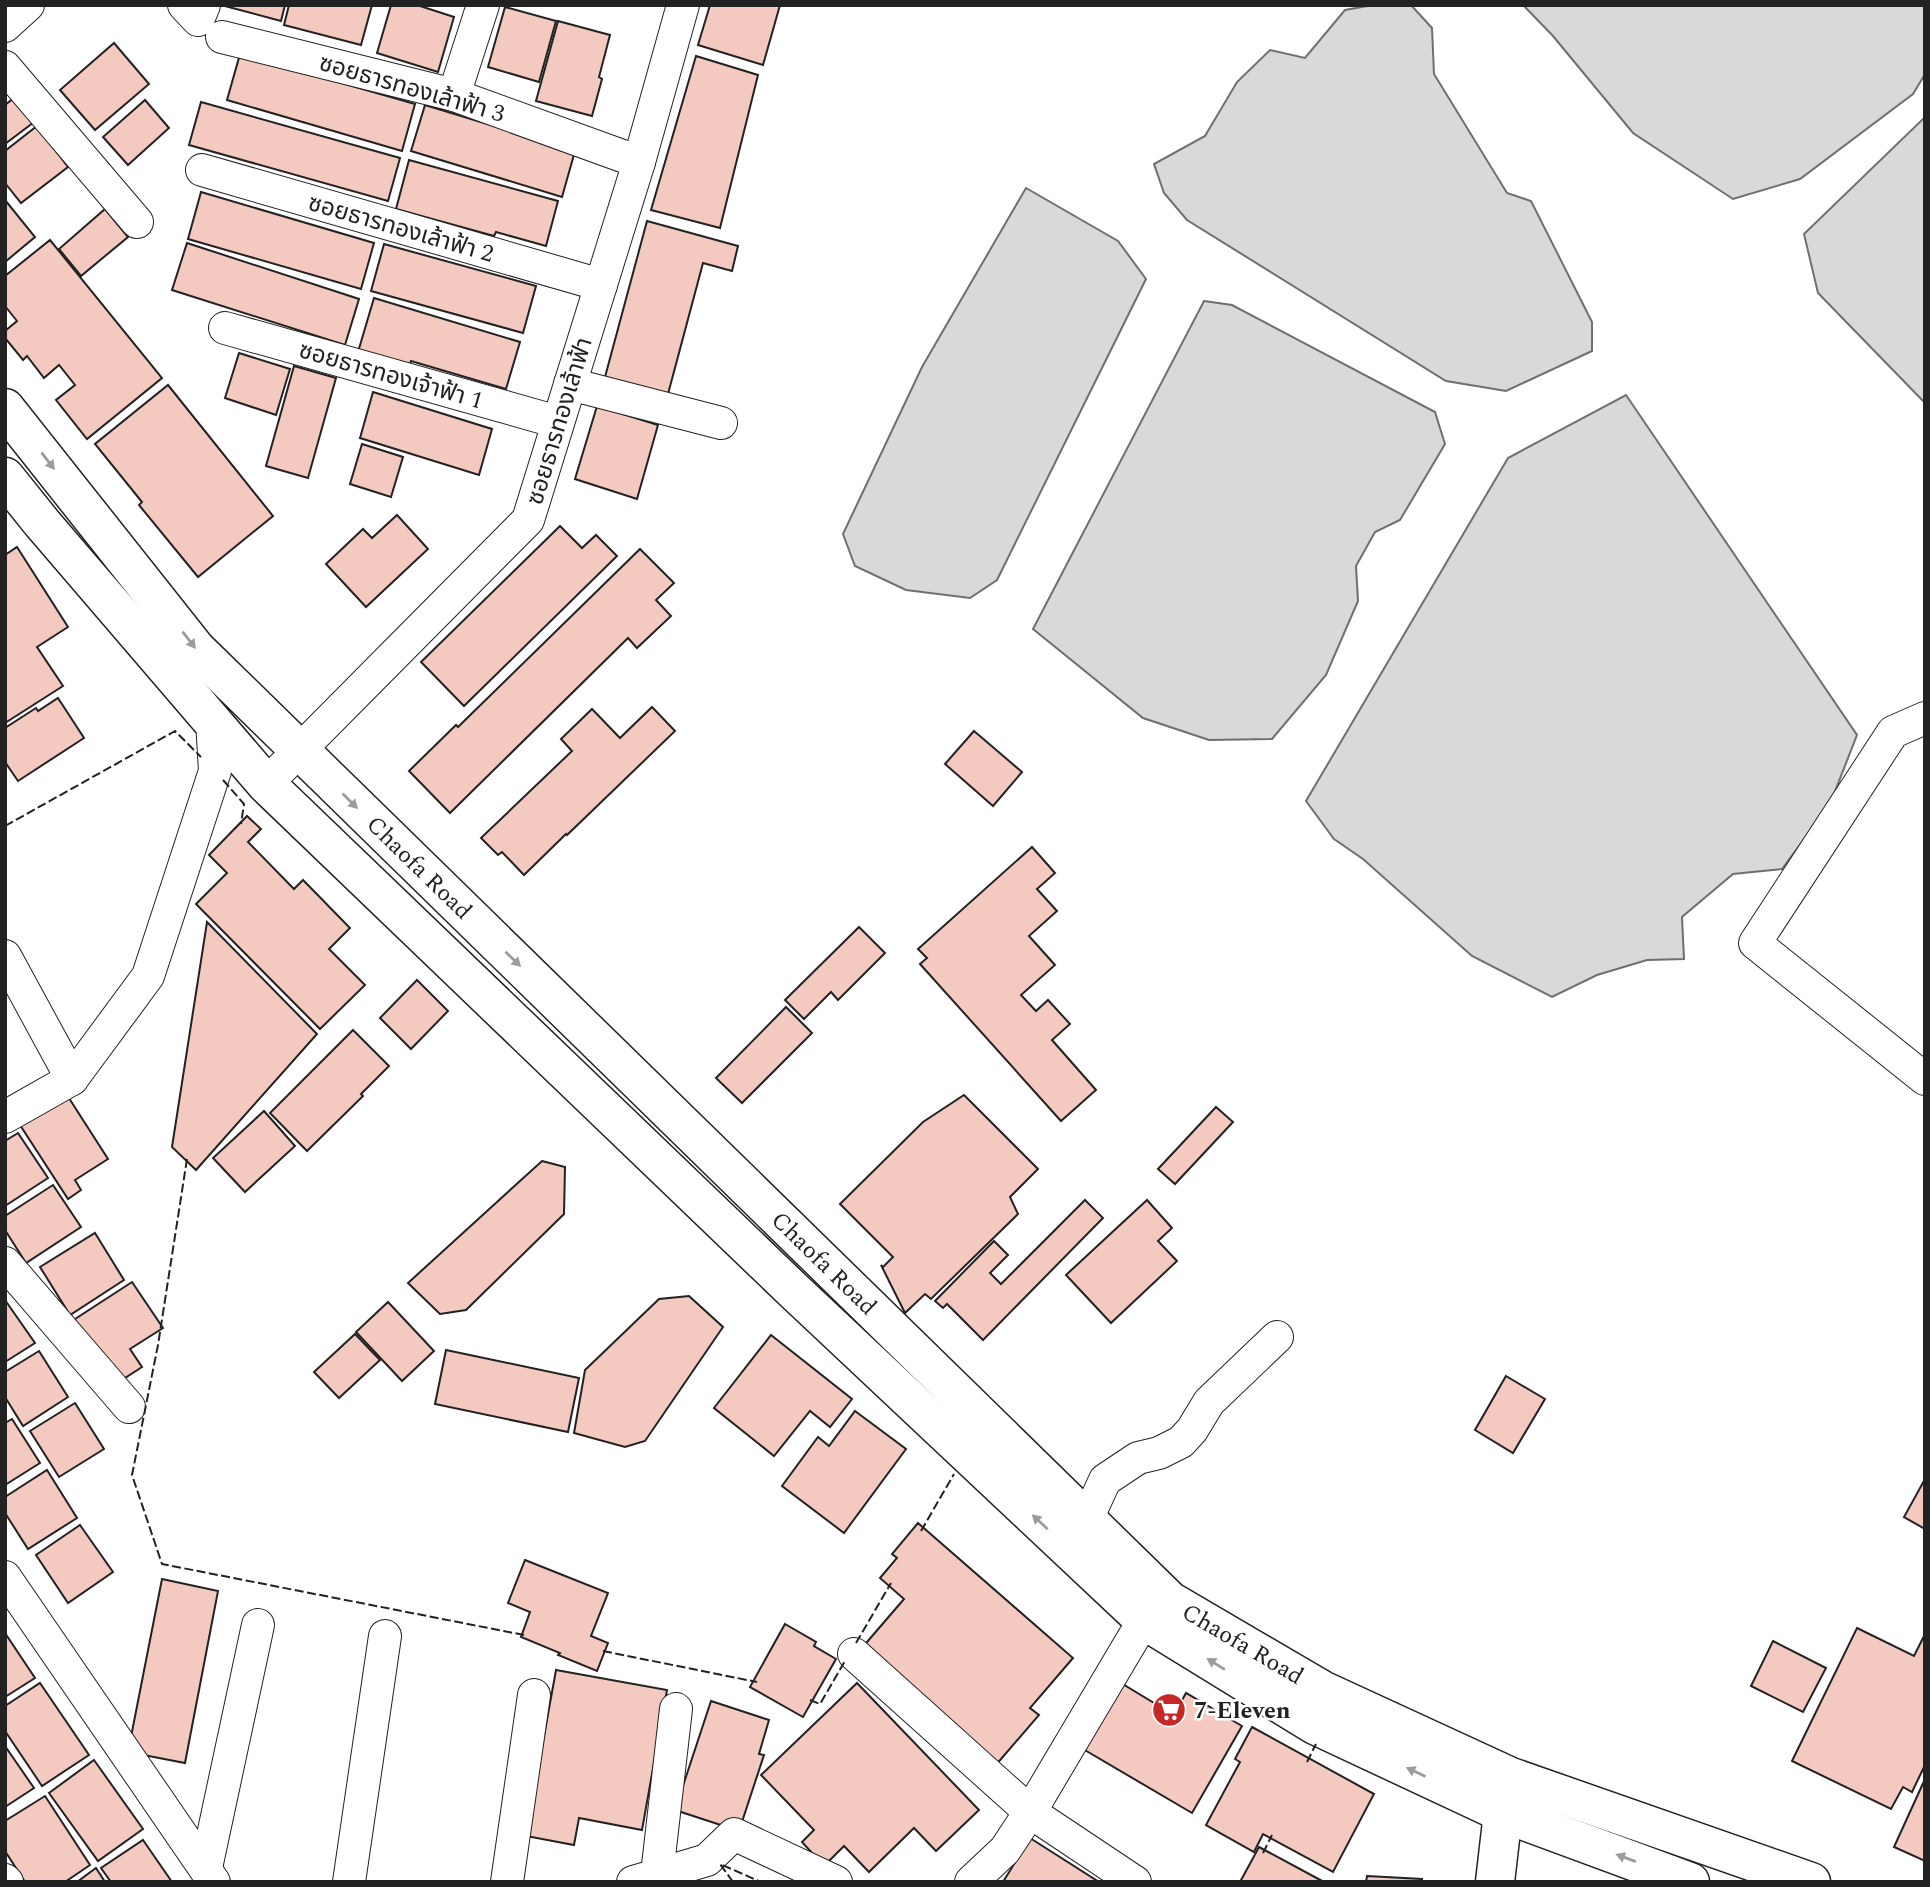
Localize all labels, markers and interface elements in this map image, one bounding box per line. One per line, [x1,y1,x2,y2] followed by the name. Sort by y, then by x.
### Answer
[315,45,509,133] street label: ซอยธารทองเล้าฟ้า 3
[304,185,498,273] street label: ซอยธารทองเล้าฟ้า 2
[294,332,487,419] street label: ซอยธารทองเจ้าฟ้า 1
[517,333,603,510] street label: ซอยธารทองเล้าฟ้า
[40,452,55,470] one-way arrow
[181,631,195,649] one-way arrow
[341,792,358,809] one-way arrow
[358,808,480,929] street label: Chaofa Road
[504,951,521,968] one-way arrow
[762,1203,885,1324] street label: Chaofa Road
[1032,1514,1049,1530] one-way arrow
[1175,1595,1310,1694] street label: Chaofa Road
[1206,1658,1225,1670] one-way arrow
[1150,1691,1188,1729] supermarket icon: 7-Eleven
[1194,1693,1291,1729] place label: 7-Eleven
[1405,1766,1426,1777] one-way arrow
[1615,1852,1636,1863] one-way arrow

